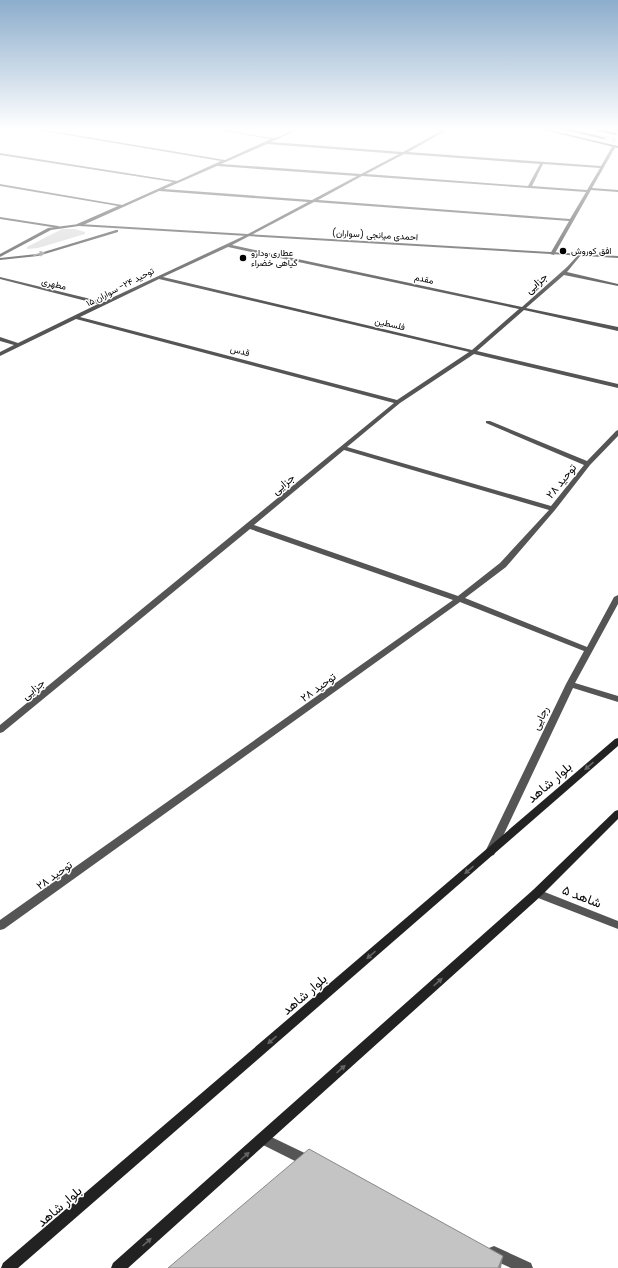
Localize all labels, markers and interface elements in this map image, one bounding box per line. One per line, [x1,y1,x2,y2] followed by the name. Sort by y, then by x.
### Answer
[332,227,418,243] street label: احمدی میانجی (سواران)
[571,245,611,257] place label: افق کوروش
[558,246,568,256] marker: افق کوروش
[251,247,297,269] place label: عطاری ودارو گیاهی خضراء
[33,251,45,257] one-way arrow
[238,253,248,263] marker: عطاری ودارو گیاهی خضراء
[84,265,156,309] street label: توحید ۲۴- سواران ۱۵
[521,269,551,297] street label: جزایی
[413,271,435,287] street label: مقدم
[40,275,68,293] street label: مطهری
[374,315,406,333] street label: فلسطین
[229,343,251,359] street label: قدس
[542,460,580,502] street label: توحید ۲۸
[268,470,298,498] street label: جزایی
[297,668,340,705] street label: توحید ۲۸
[18,675,48,703] street label: جزایی
[527,703,553,733] street label: رجایی
[523,757,576,807] street label: بلوار شاهد
[583,762,594,771] one-way arrow
[33,856,76,893] street label: توحید ۲۸
[464,865,474,875] one-way arrow
[559,880,604,913] street label: شاهد ۵
[366,950,375,959] one-way arrow
[278,969,331,1019] street label: بلوار شاهد
[433,977,443,987] one-way arrow
[268,1035,277,1044] one-way arrow
[336,1064,346,1074] one-way arrow
[240,1152,249,1161] one-way arrow
[33,1181,86,1231] street label: بلوار شاهد
[143,1238,152,1247] one-way arrow

